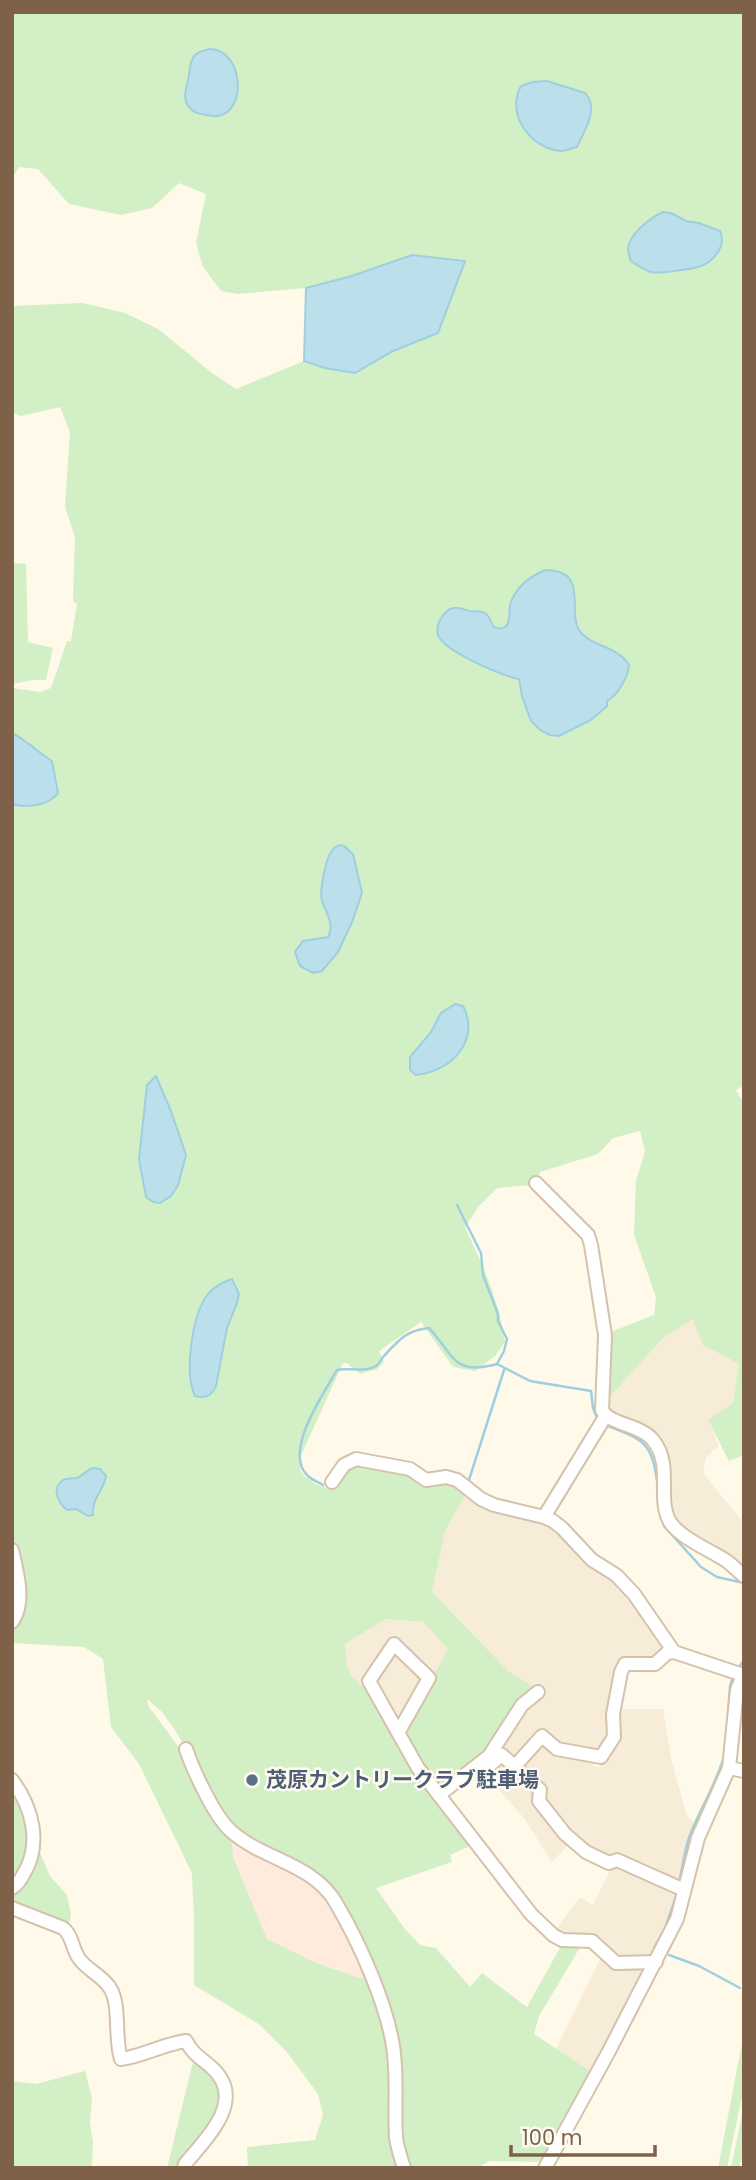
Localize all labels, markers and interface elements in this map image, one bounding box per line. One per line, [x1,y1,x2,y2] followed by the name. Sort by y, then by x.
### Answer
[266,1765,539,1794] place label: 茂原カントリークラブ駐車場
[244,1772,260,1788] marker: 茂原カントリークラブ駐車場
[511,2114,654,2158] scale bar
[522,2123,582,2152] text: 100 m

